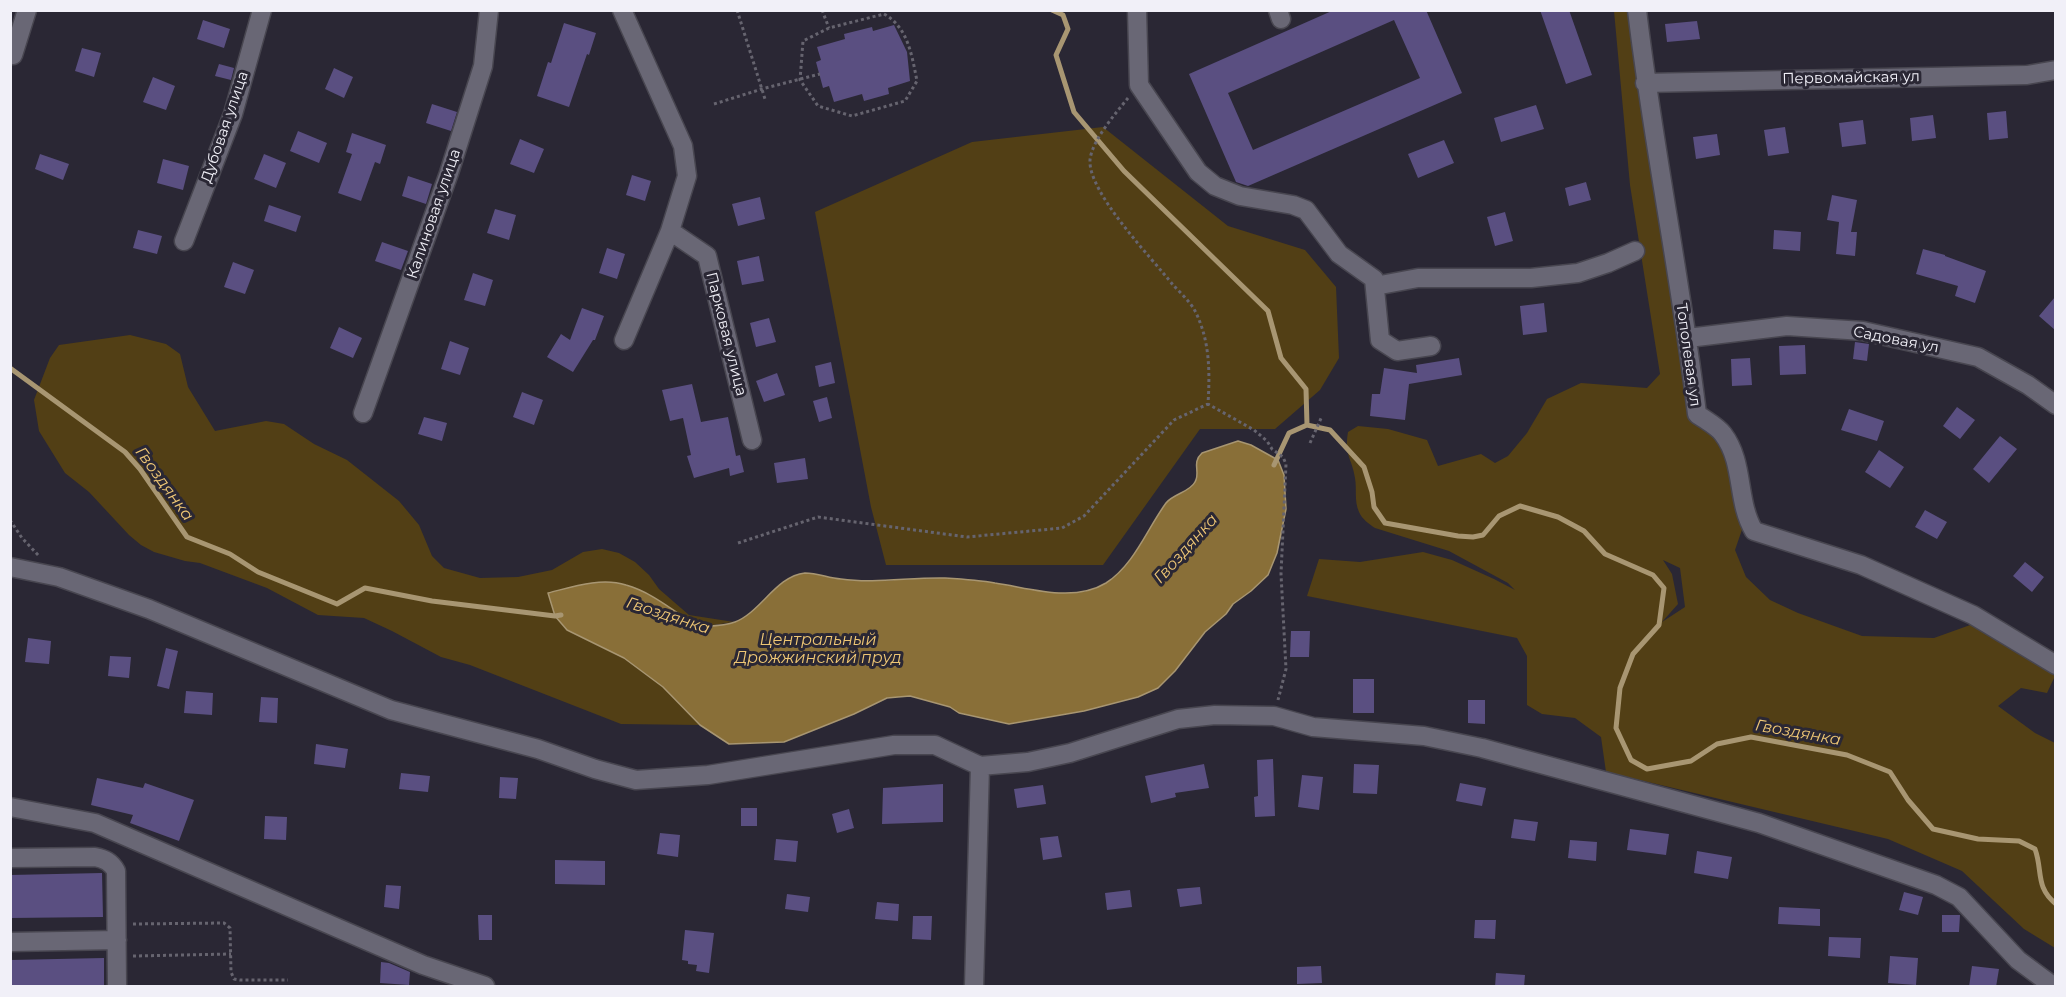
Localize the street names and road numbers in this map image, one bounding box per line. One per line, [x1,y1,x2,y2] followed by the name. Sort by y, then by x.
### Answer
[1782,68,1920,88] street label: Первомайская ул
[197,69,253,185] street label: Дубовая улица
[403,147,465,281] street label: Калиновая улица
[702,270,750,398] street label: Парковая улица
[1672,302,1704,408] street label: Тополевая ул
[1852,323,1940,357] street label: Садовая ул

